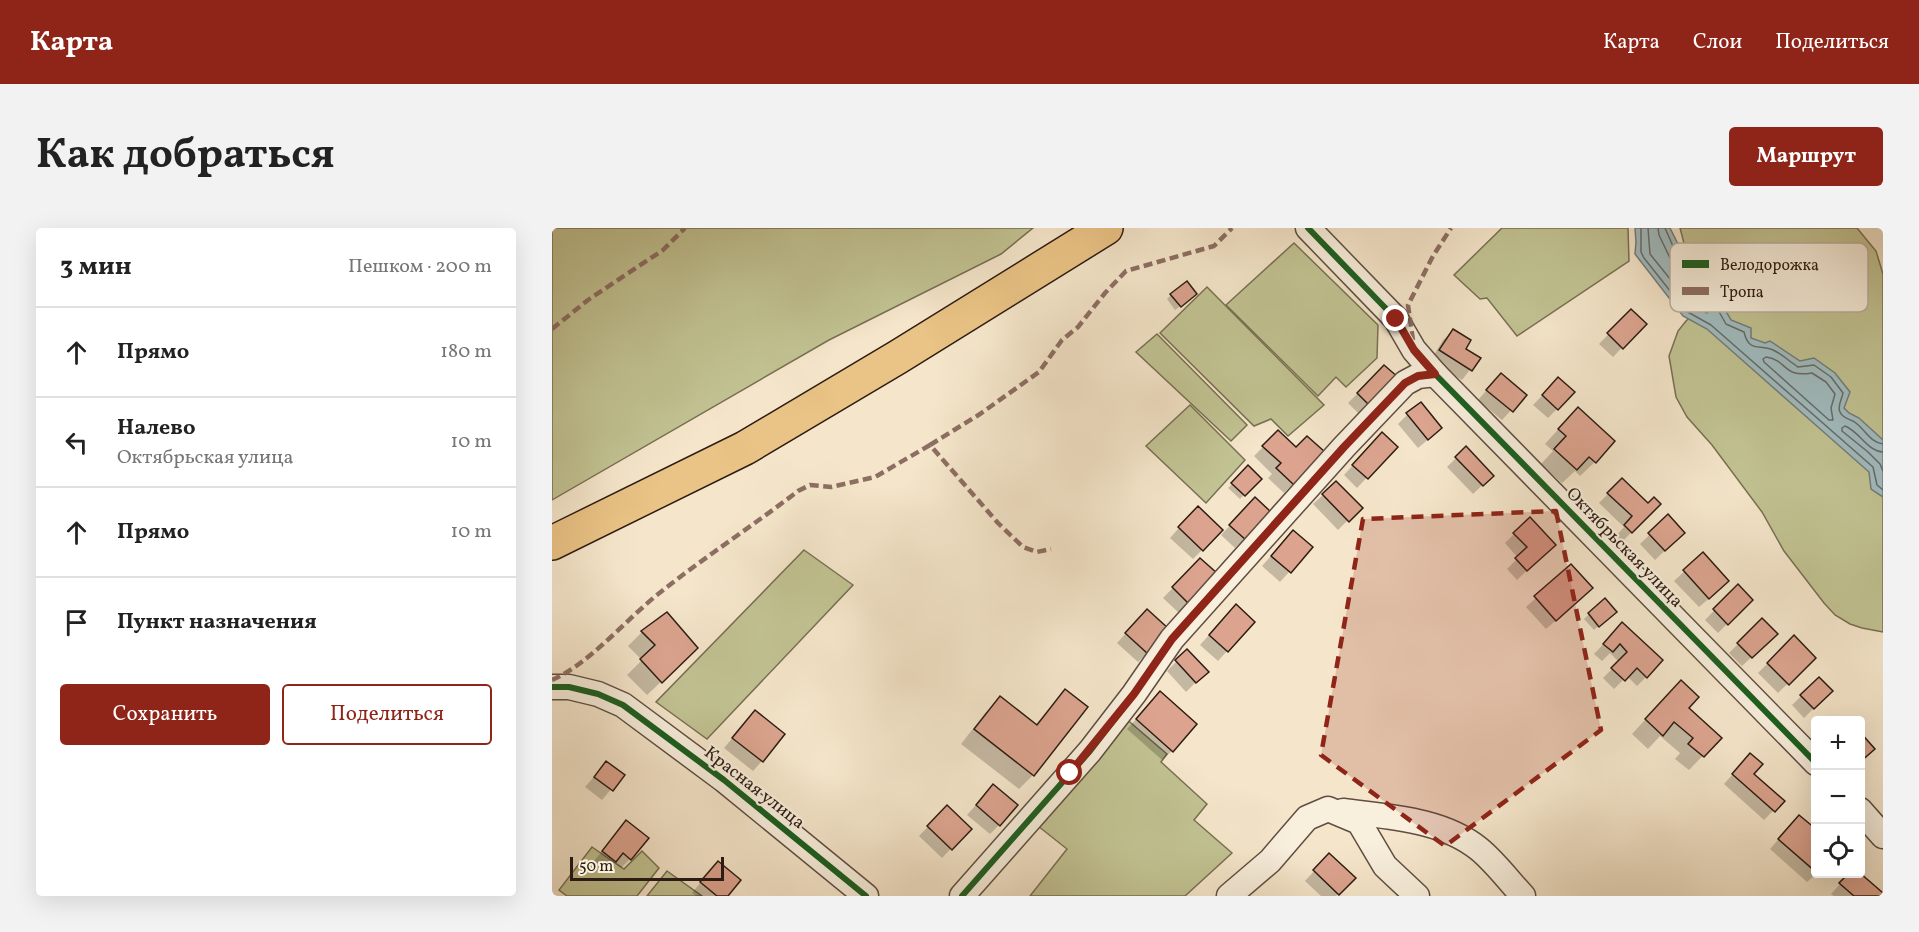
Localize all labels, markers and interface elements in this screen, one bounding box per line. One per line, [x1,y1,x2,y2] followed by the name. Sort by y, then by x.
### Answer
[30,23,113,62] text: Карта
[1603,28,1660,57] text: Карта
[1693,28,1742,57] text: Слои
[1775,28,1889,57] text: Поделиться
[36,127,335,186] text: Как добраться
[1729,127,1883,186] button: Маршрут
[1670,243,1868,312] legend
[60,249,132,285] text: 3 мин
[348,253,492,281] text: Пешком · 200 m
[1720,255,1819,277] text: Велодорожка
[1720,282,1764,304] text: Тропа
[1382,305,1408,331] route end
[60,336,93,369] icon: ahead
[117,337,189,368] text: Прямо
[440,338,492,366] text: 180 m
[117,413,196,444] text: Налево
[60,426,93,459] icon: left
[451,428,492,456] text: 10 m
[117,444,294,472] text: Октябрьская улица
[1560,482,1688,614] street label: Октябрьская улица
[60,516,93,549] icon: ahead
[117,517,189,548] text: Прямо
[451,518,492,546] text: 10 m
[60,606,93,639] icon: arrive
[117,607,317,638] text: Пункт назначения
[60,684,270,745] button: Сохранить
[282,684,492,745] button: Поделиться
[1811,716,1865,878] map controls
[1811,716,1865,770] button: +
[698,741,810,836] street label: Красная улица
[1056,759,1082,785] route start
[1811,770,1865,824] button: −
[1811,824,1865,878] button: locate
[570,854,724,882] scale bar
[579,856,613,878] text: 50 m

